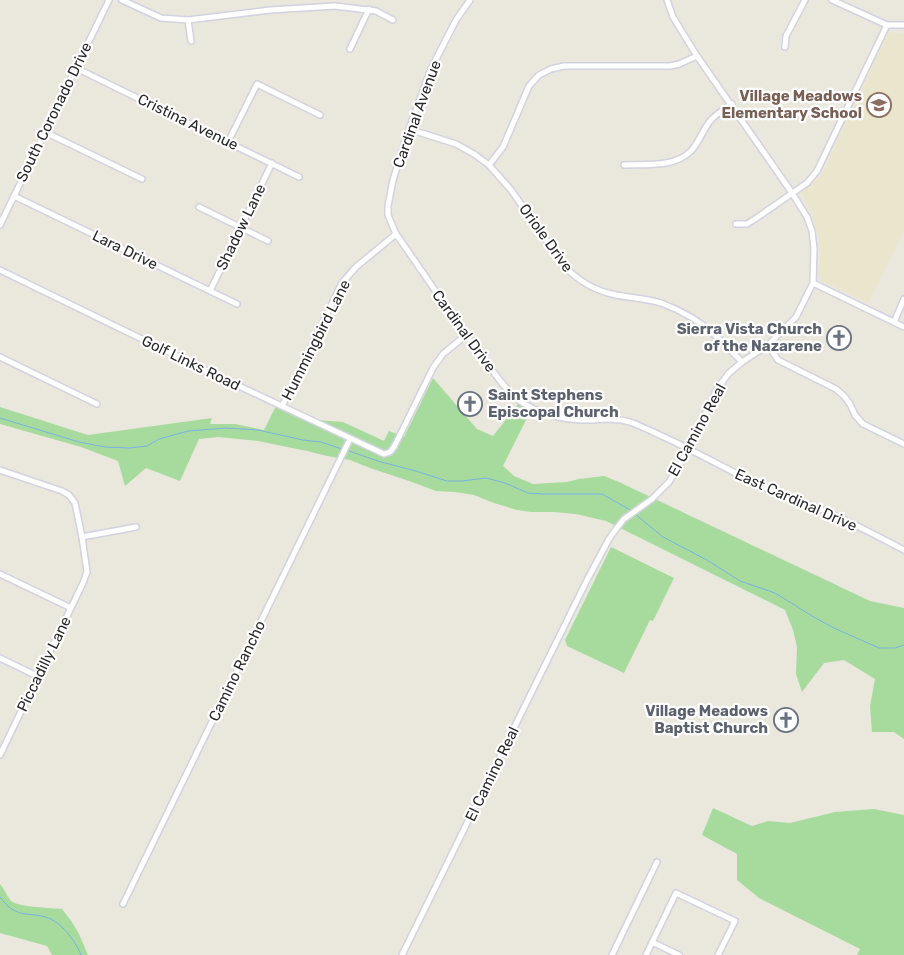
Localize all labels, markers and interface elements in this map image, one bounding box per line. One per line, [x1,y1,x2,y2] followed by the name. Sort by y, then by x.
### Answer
[12,39,96,185] street label: South Coronado Drive
[389,58,445,170] street label: Cardinal Avenue
[721,87,862,122] place label: Village Meadows Elementary School
[135,90,241,154] street label: Cristina Avenue
[866,92,892,118] school or university icon: Village Meadows Elementary School
[212,181,270,273] street label: Shadow Lane
[515,200,577,276] street label: Oriole Drive
[89,226,161,274] street label: Lara Drive
[278,277,354,403] street label: Hummingbird Lane
[428,286,500,376] street label: Cardinal Drive
[677,320,822,355] place label: Sierra Vista Church of the Nazarene
[826,325,852,351] church icon: Sierra Vista Church of the Nazarene
[139,331,243,395] street label: Golf Links Road
[664,381,730,479] street label: El Camino Real
[488,386,619,421] place label: Saint Stephens Episcopal Church
[457,391,483,417] church icon: Saint Stephens Episcopal Church
[732,465,860,535] street label: East Cardinal Drive
[13,613,75,715] street label: Piccadilly Lane
[205,618,269,724] street label: Camino Rancho
[645,702,768,737] place label: Village Meadows Baptist Church
[773,707,799,733] church icon: Village Meadows Baptist Church
[461,724,523,824] street label: El Camino Real

